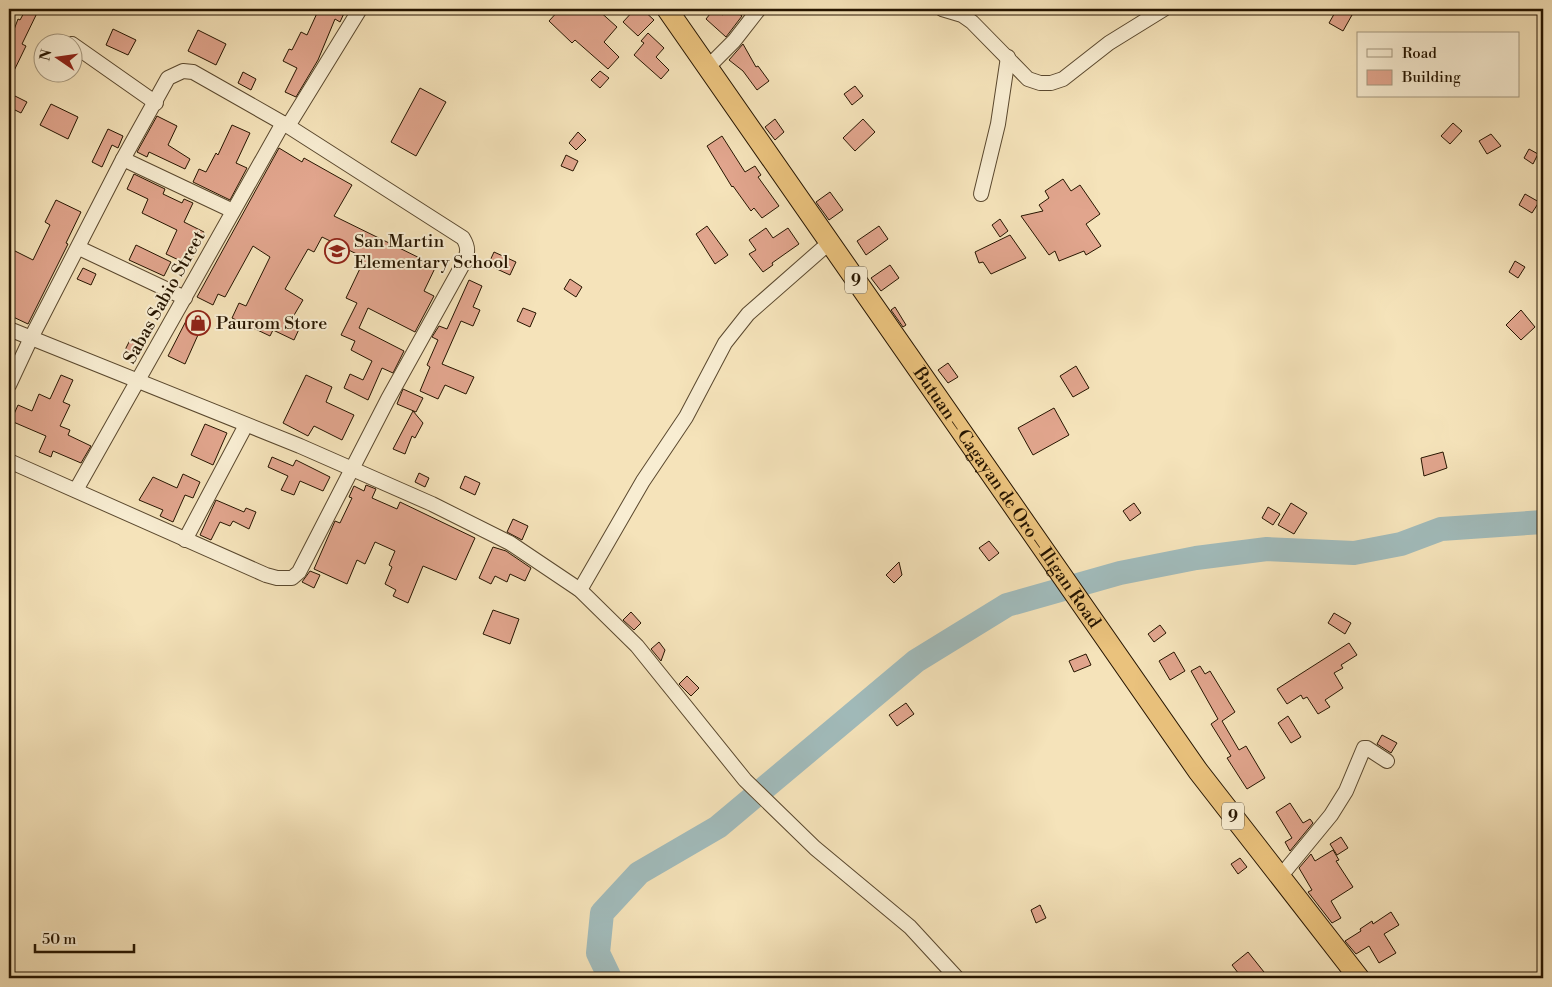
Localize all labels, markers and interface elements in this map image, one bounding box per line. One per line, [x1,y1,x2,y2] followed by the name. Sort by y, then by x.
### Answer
[32,32,82,82] north arrow
[1357,32,1520,98] legend
[1402,44,1437,63] text: Road
[36,48,56,63] text: N
[1401,68,1461,87] text: Building
[118,226,211,368] street label: Sabas Sabio Street
[354,230,509,274] place label: San Martin Elementary School
[324,238,350,264] school or university icon: San Martin Elementary School
[845,266,867,294] road number: 9
[185,310,211,336] shop icon: Paurom Store
[216,312,327,335] place label: Paurom Store
[907,362,1106,633] street label: Butuan – Cagayan de Oro – Iligan Road
[1222,802,1244,829] road number: 9
[35,922,134,954] scale bar
[42,930,76,949] text: 50 m

